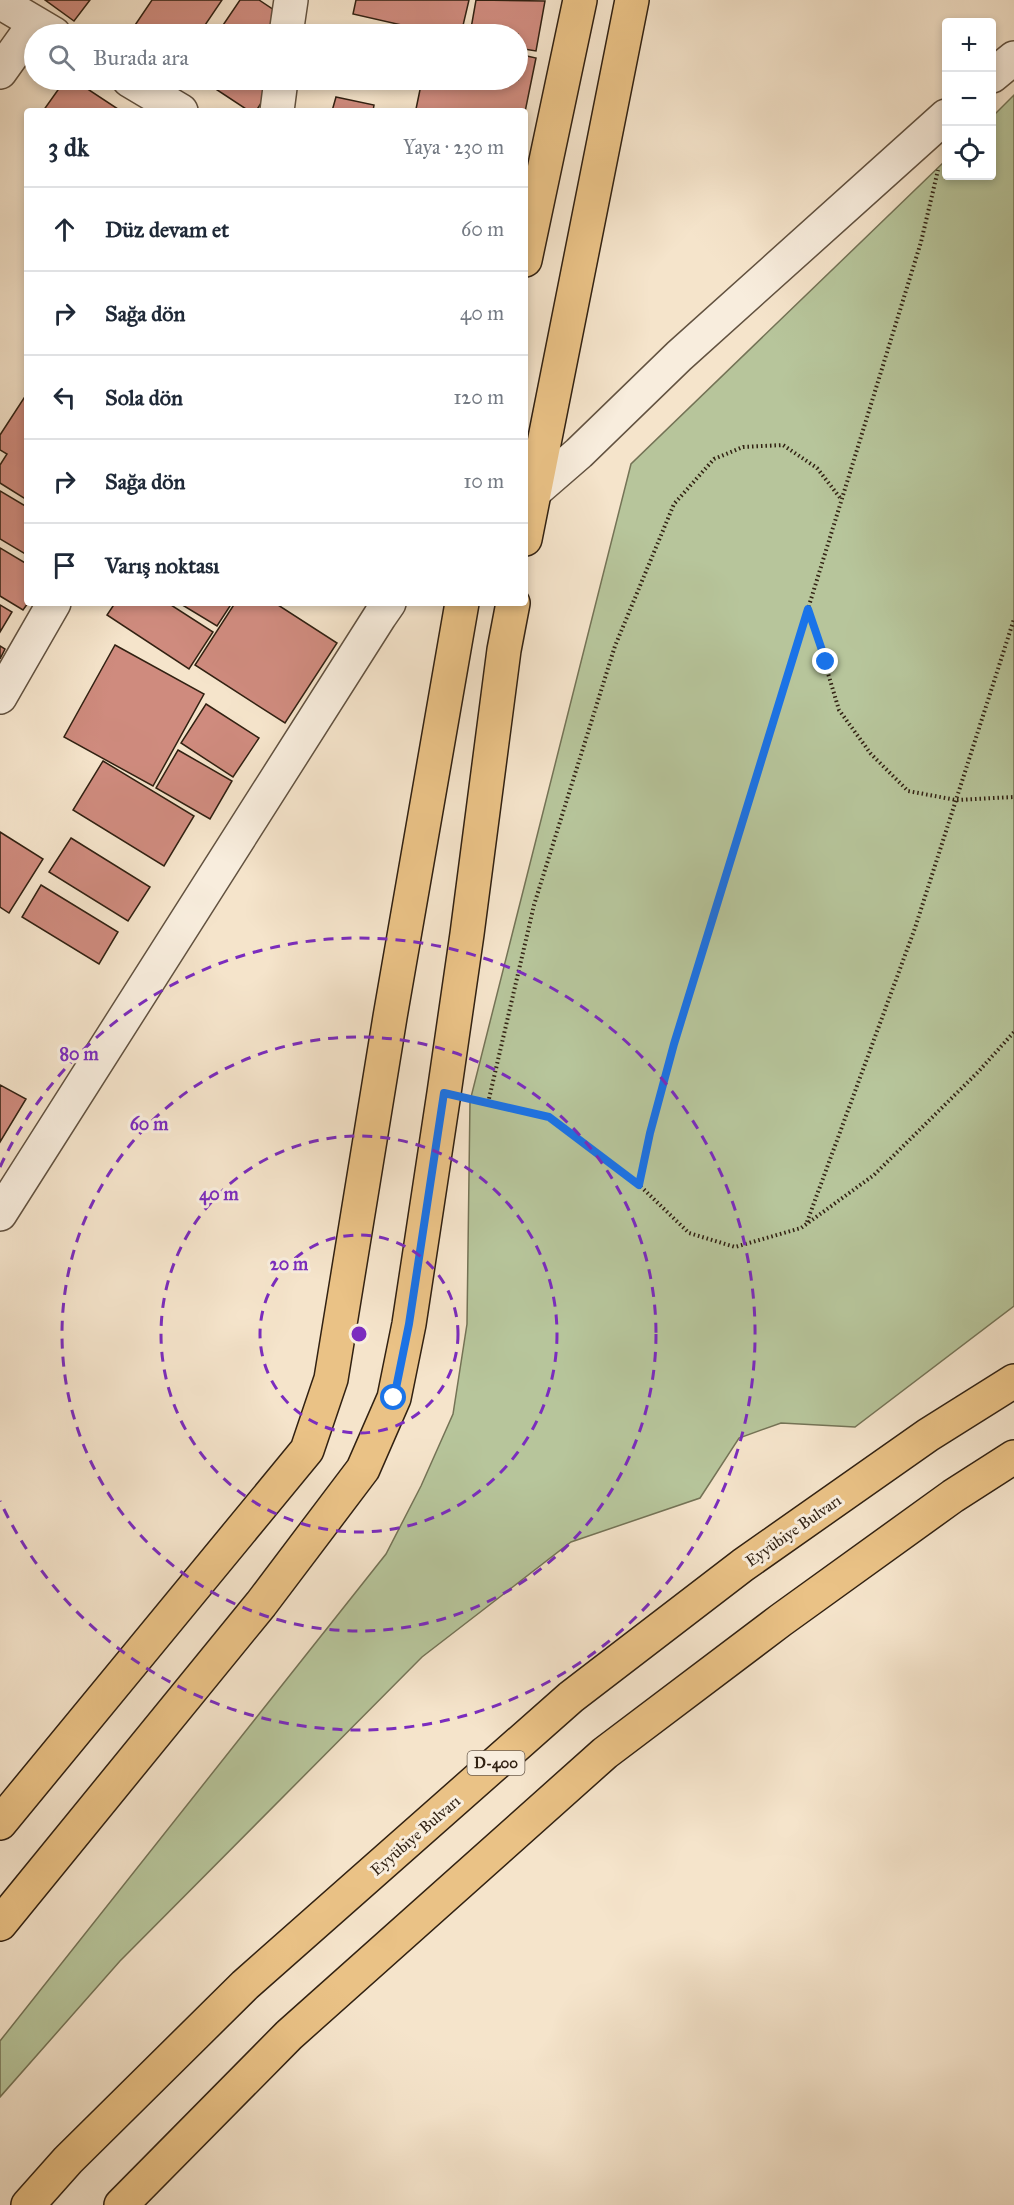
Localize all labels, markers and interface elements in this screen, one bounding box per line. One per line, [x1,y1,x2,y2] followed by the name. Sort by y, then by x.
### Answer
[942,18,996,180] map controls
[942,18,996,72] button: +
[24,24,528,90] search box
[45,41,78,74] icon: search
[93,44,189,71] text: Burada ara
[942,72,996,126] button: −
[942,126,996,180] button: locate
[48,131,89,163] text: 3 dk
[403,135,504,159] text: Yaya · 230 m
[48,213,81,246] icon: ahead
[105,216,229,243] text: Düz devam et
[461,217,504,241] text: 60 m
[48,297,81,330] icon: right
[105,300,185,327] text: Sağa dön
[460,301,504,325] text: 40 m
[48,381,81,414] icon: left
[105,384,183,411] text: Sola dön
[453,385,504,409] text: 120 m
[48,465,81,498] icon: right
[105,468,185,495] text: Sağa dön
[463,469,504,493] text: 10 m
[48,549,81,582] icon: arrive
[105,552,219,579] text: Varış noktası
[812,648,838,674] route end
[59,1043,99,1065] text: 80 m
[130,1113,169,1135] text: 60 m
[199,1183,240,1206] text: 40 m
[270,1253,309,1275] text: 20 m
[349,1324,369,1344] centre of rings
[380,1384,406,1410] route start
[742,1490,845,1570] street label: Eyyübiye Bulvarı
[468,1751,524,1775] road number: D-400
[367,1791,464,1879] street label: Eyyübiye Bulvarı

